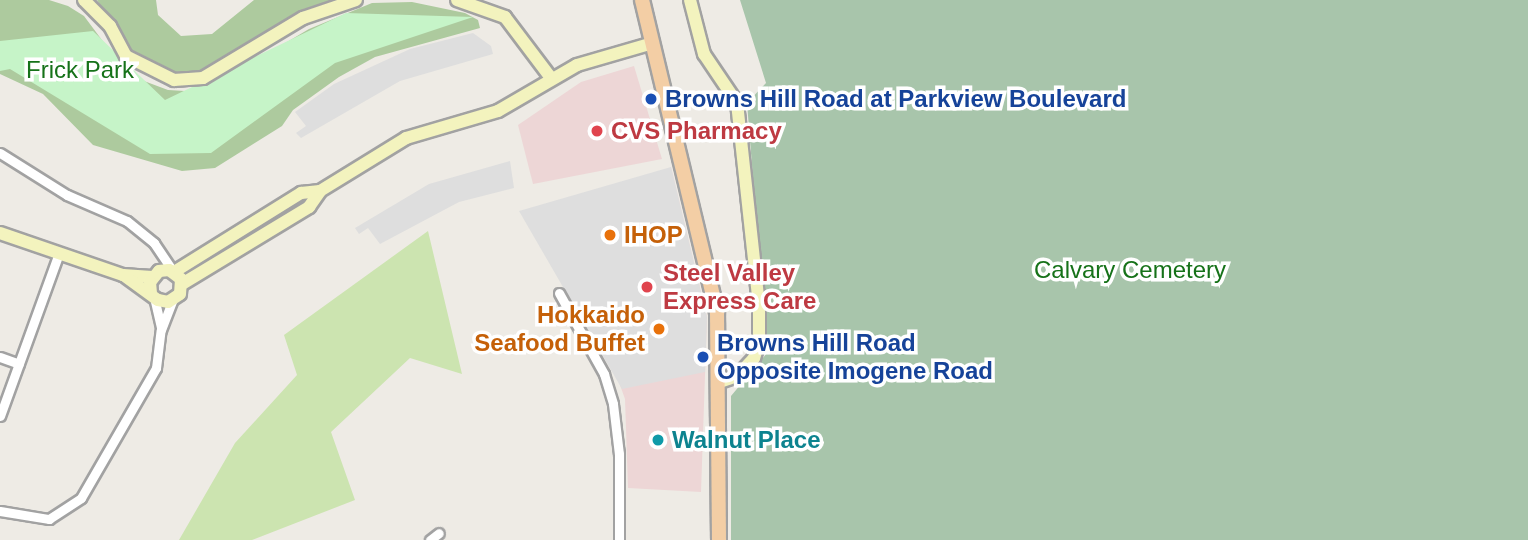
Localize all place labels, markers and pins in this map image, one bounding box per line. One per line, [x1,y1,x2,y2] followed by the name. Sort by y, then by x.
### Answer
[665,85,1126,113] place label: Browns Hill Road at Parkview Boulevard
[643,91,659,107] marker: Browns Hill Road at Parkview Boulevard
[611,117,782,145] place label: CVS Pharmacy
[589,123,605,139] marker: CVS Pharmacy
[624,221,683,249] place label: IHOP
[602,227,618,243] marker: IHOP
[663,259,816,315] place label: Steel Valley Express Care
[637,277,657,297] marker: Steel Valley Express Care
[474,301,645,357] place label: Hokkaido Seafood Buffet
[651,321,667,337] marker: Hokkaido Seafood Buffet
[717,329,993,385] place label: Browns Hill Road Opposite Imogene Road
[695,349,711,365] marker: Browns Hill Road Opposite Imogene Road
[672,426,820,454] place label: Walnut Place
[650,432,666,448] marker: Walnut Place

